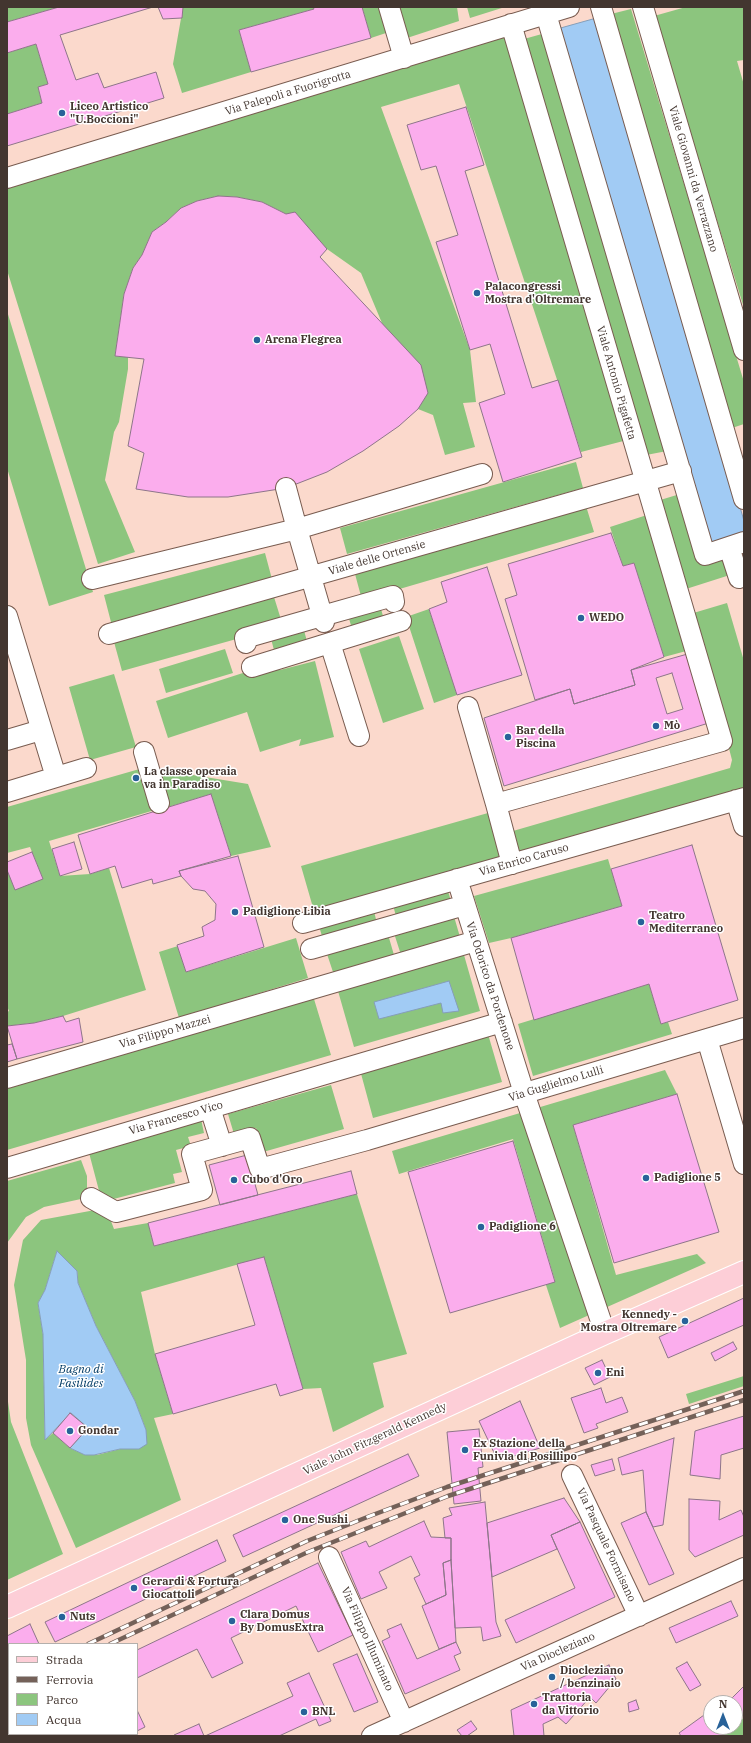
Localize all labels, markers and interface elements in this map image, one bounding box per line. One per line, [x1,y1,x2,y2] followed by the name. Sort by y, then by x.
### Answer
[224,68,352,118] street label: Via Palepoli a Fuorigrotta
[70,100,148,126] place label: Liceo Artistico "U.Boccioni"
[666,104,720,254] street label: Viale Giovanni da Verrazzano
[57,108,67,118] marker: Liceo Artistico "U.Boccioni"
[485,280,591,306] place label: Palacongressi Mostra d'Oltremare
[472,288,482,298] marker: Palacongressi Mostra d'Oltremare
[593,325,639,441] street label: Viale Antonio Pigafetta
[265,333,342,347] place label: Arena Flegrea
[252,335,262,345] marker: Arena Flegrea
[327,538,427,578] street label: Viale delle Ortensie
[589,611,624,625] place label: WEDO
[576,613,586,623] marker: WEDO
[664,719,680,733] place label: Mò
[651,721,661,731] marker: Mò
[516,724,565,750] place label: Bar della Piscina
[503,732,513,742] marker: Bar della Piscina
[144,765,237,791] place label: La classe operaia va in Paradiso
[131,773,141,783] marker: La classe operaia va in Paradiso
[478,841,570,879] street label: Via Enrico Caruso
[243,905,331,919] place label: Padiglione Libia
[230,907,240,917] marker: Padiglione Libia
[649,909,723,935] place label: Teatro Mediterraneo
[636,917,646,927] marker: Teatro Mediterraneo
[463,920,517,1052] street label: Via Odorico da Pordenone
[118,1013,212,1051] street label: Via Filippo Mazzei
[507,1063,605,1105] street label: Via Guglielmo Lulli
[128,1098,224,1138] street label: Via Francesco Vico
[654,1171,721,1185] place label: Padiglione 5
[242,1173,302,1187] place label: Cubo d'Oro
[641,1173,651,1183] marker: Padiglione 5
[229,1175,239,1185] marker: Cubo d'Oro
[489,1220,556,1234] place label: Padiglione 6
[476,1222,486,1232] marker: Padiglione 6
[581,1308,677,1334] place label: Kennedy - Mostra Oltremare
[680,1316,690,1326] marker: Kennedy - Mostra Oltremare
[59,1363,103,1391] water label: Bagno di Fasilides
[606,1366,624,1380] place label: Eni
[593,1368,603,1378] marker: Eni
[301,1400,449,1478] street label: Viale John Fitzgerald Kennedy
[78,1424,119,1438] place label: Gondar
[65,1426,75,1436] marker: Gondar
[473,1437,577,1463] place label: Ex Stazione della Funivia di Posillipo
[460,1445,470,1455] marker: Ex Stazione della Funivia di Posillipo
[574,1486,638,1604] street label: Via Pasquale Formisano
[293,1513,348,1527] place label: One Sushi
[280,1515,290,1525] marker: One Sushi
[142,1575,239,1601] place label: Gerardi & Fortura Giocattoli
[129,1583,139,1593] marker: Gerardi & Fortura Giocattoli
[338,1585,396,1693] street label: Via Filippo Illuminato
[240,1608,324,1634] place label: Clara Domus By DomusExtra
[70,1610,95,1624] place label: Nuts
[57,1612,67,1622] marker: Nuts
[227,1616,237,1626] marker: Clara Domus By DomusExtra
[519,1630,597,1674] street label: Via Diocleziano
[8,1643,138,1735] legend
[46,1652,83,1667] text: Strada
[560,1664,623,1690] place label: Diocleziano / benzinaio
[46,1672,93,1687] text: Ferrovia
[547,1672,557,1682] marker: Diocleziano / benzinaio
[542,1691,599,1717] place label: Trattoria da Vittorio
[46,1692,78,1707] text: Parco
[703,1695,743,1735] north arrow
[719,1697,727,1711] text: N
[529,1699,539,1709] marker: Trattoria da Vittorio
[312,1705,335,1719] place label: BNL
[299,1707,309,1717] marker: BNL
[46,1712,81,1727] text: Acqua

